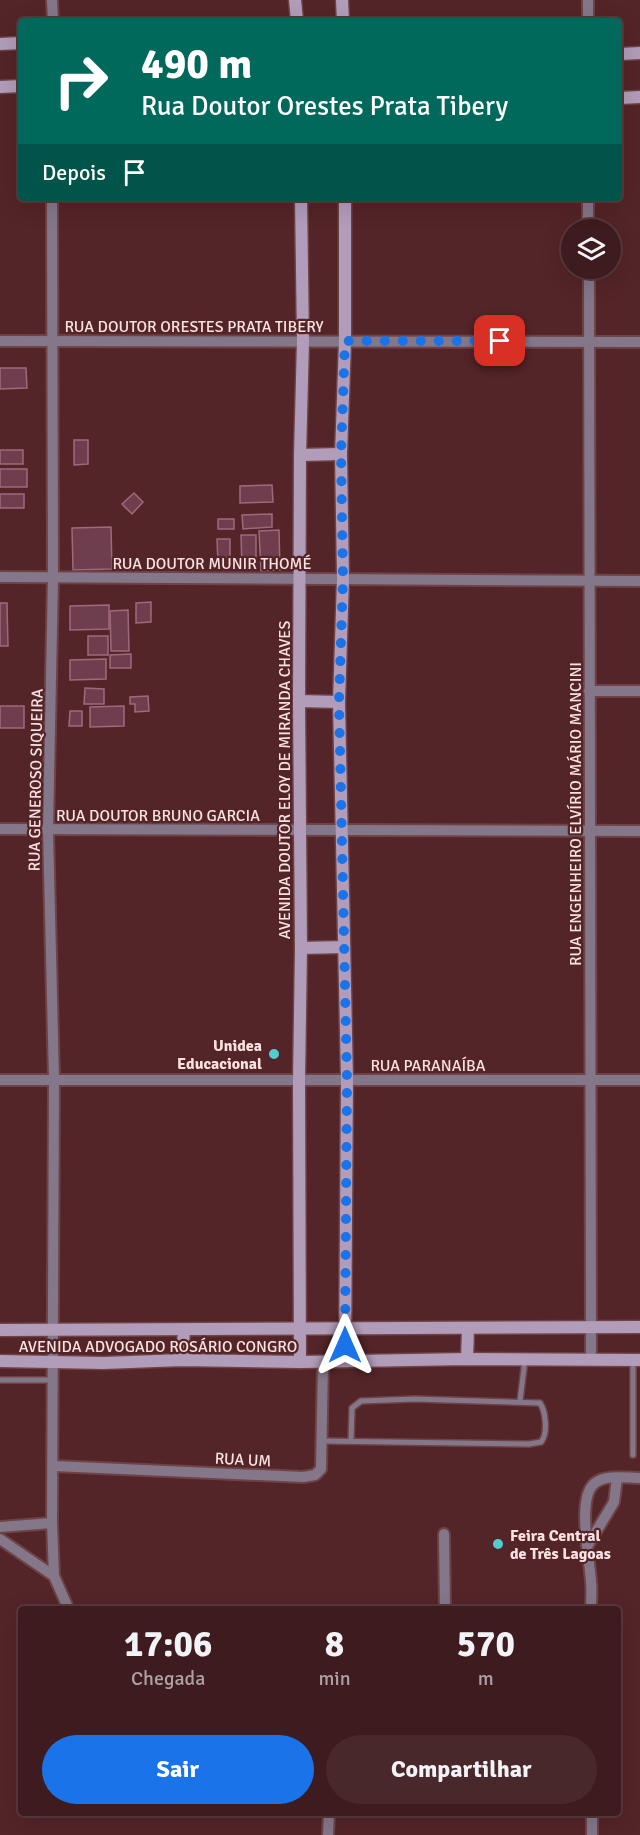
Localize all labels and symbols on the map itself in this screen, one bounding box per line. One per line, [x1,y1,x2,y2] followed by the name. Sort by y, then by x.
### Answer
[474,315,525,366] pin
[64,317,324,337] street label: RUA DOUTOR ORESTES PRATA TIBERY
[112,554,312,574] street label: RUA DOUTOR MUNIR THOMÉ
[275,621,295,939] street label: AVENIDA DOUTOR ELOY DE MIRANDA CHAVES
[566,662,586,966] street label: RUA ENGENHEIRO ELVÍRIO MÁRIO MANCINI
[24,688,48,872] street label: RUA GENEROSO SIQUEIRA
[56,806,260,826] street label: RUA DOUTOR BRUNO GARCIA
[177,1036,262,1074] place label: Unidea Educacional
[267,1047,281,1061] marker: Unidea Educacional
[370,1056,486,1076] street label: RUA PARANAÍBA
[313,1313,377,1377] position arrow
[19,1337,297,1357] street label: AVENIDA ADVOGADO ROSÁRIO CONGRO
[214,1449,272,1471] street label: RUA UM
[510,1526,611,1564] place label: Feira Central de Três Lagoas
[491,1537,505,1551] marker: Feira Central de Três Lagoas

